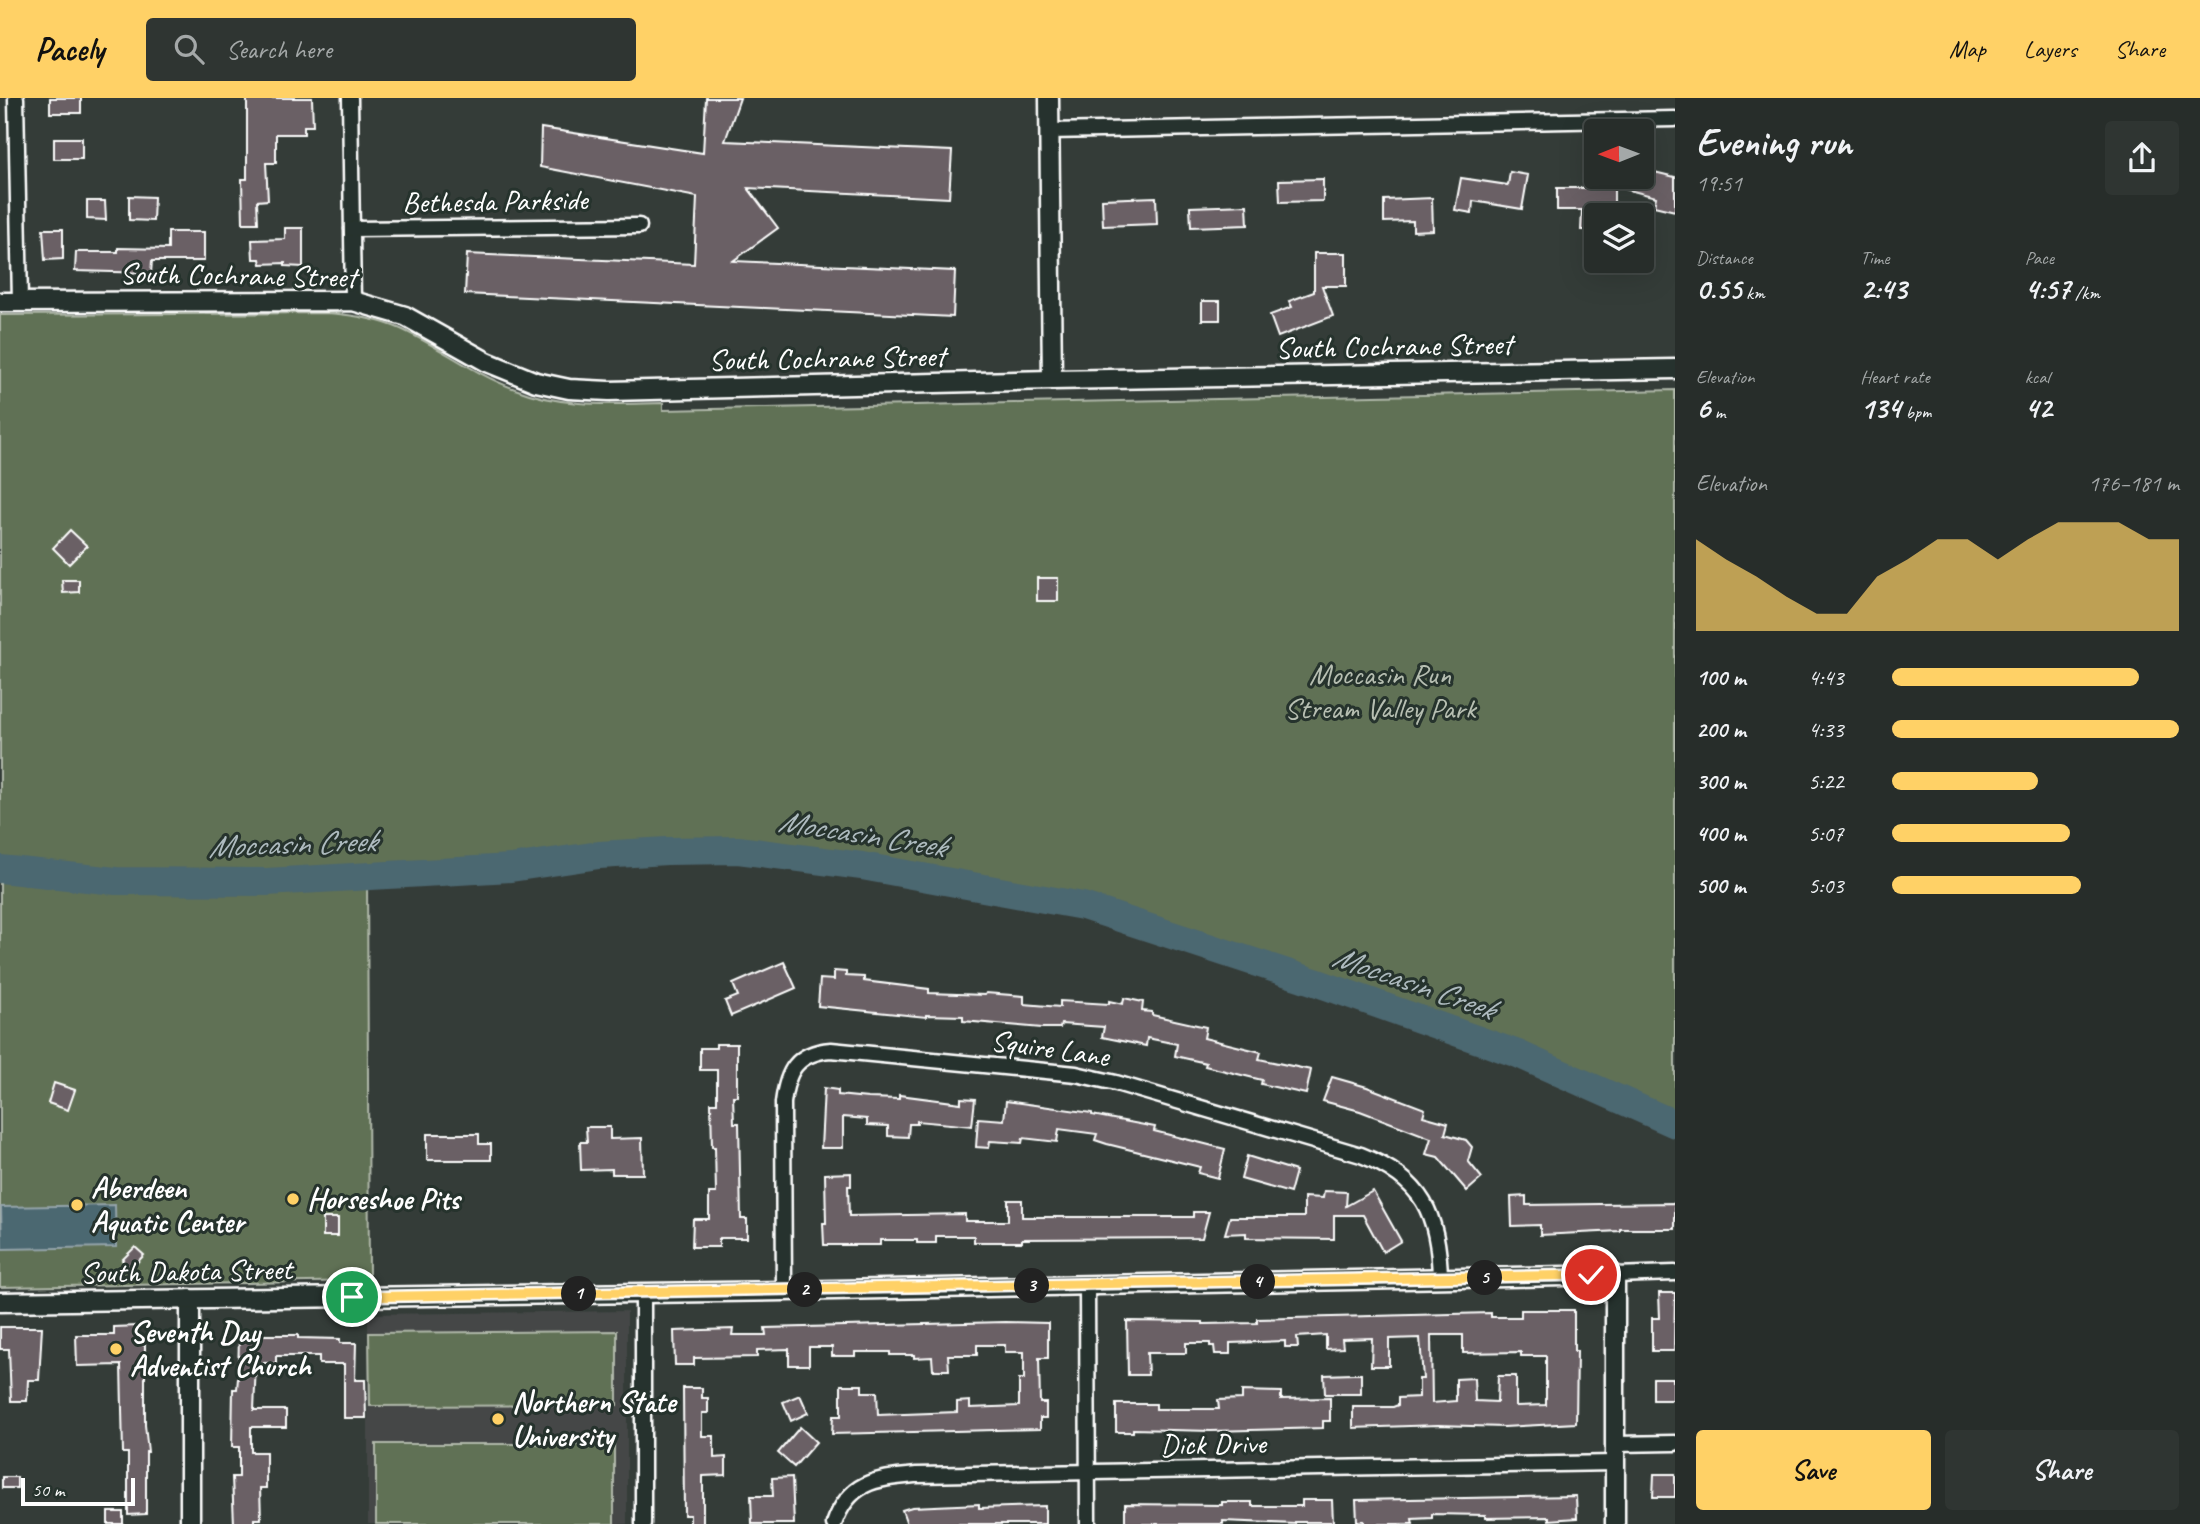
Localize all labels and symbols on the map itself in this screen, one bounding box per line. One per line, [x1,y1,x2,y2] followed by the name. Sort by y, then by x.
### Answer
[1584,119,1654,189] north arrow
[402,180,590,222] street label: Bethesda Parkside
[119,254,361,296] street label: South Cochrane Street
[1275,325,1517,367] street label: South Cochrane Street
[708,337,950,379] street label: South Cochrane Street
[1284,655,1478,727] park label: Moccasin Run Stream Valley Park
[776,800,954,868] water label: Moccasin Creek
[207,820,383,867] water label: Moccasin Creek
[1328,936,1506,1031] water label: Moccasin Creek
[989,1021,1114,1075] street label: Squire Lane
[91,1169,247,1241] place label: Aberdeen Aquatic Center
[307,1180,463,1218] place label: Horseshoe Pits
[285,1191,301,1207] marker: Horseshoe Pits
[69,1197,85,1213] marker: Aberdeen Aquatic Center
[1561,1245,1621,1305] pin
[80,1250,295,1292] street label: South Dakota Street
[1468,1260,1502,1296] pin: 5
[1240,1264,1276,1300] pin: 4
[322,1267,382,1327] pin
[1014,1268,1050,1304] pin: 3
[788,1272,822,1308] pin: 2
[562,1276,596,1312] pin: 1
[130,1313,312,1385] place label: Seventh Day Adventist Church
[108,1341,124,1357] marker: Seventh Day Adventist Church
[512,1383,678,1455] place label: Northern State University
[490,1411,506,1427] marker: Northern State University
[1160,1424,1268,1464] street label: Dick Drive
[21,1475,135,1507] scale bar

